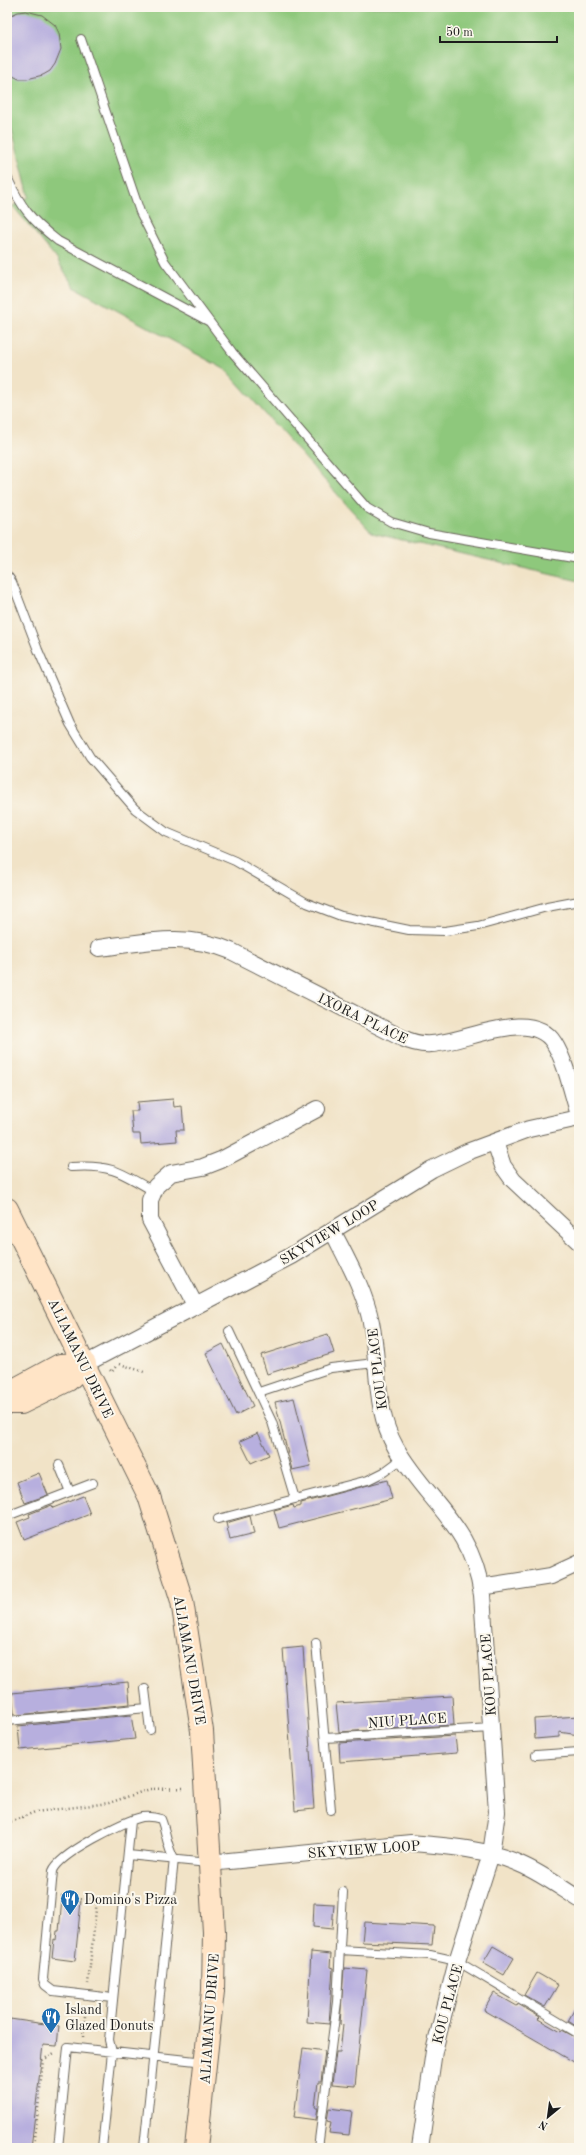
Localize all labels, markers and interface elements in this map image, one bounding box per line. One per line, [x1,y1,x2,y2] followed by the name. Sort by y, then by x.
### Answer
[440,18,557,44] scale bar
[446,26,473,39] text: 50 m
[315,991,410,1047] street label: IXORA PLACE
[278,1198,381,1268] street label: SKYVIEW LOOP
[45,1296,115,1420] street label: ALIAMANU DRIVE
[366,1327,390,1411] street label: KOU PLACE
[171,1594,207,1726] street label: ALIAMANU DRIVE
[479,1633,499,1716] street label: KOU PLACE
[367,1711,447,1731] street label: NIU PLACE
[307,1839,421,1861] street label: SKYVIEW LOOP
[59,1888,81,1916] restaurant icon: Domino's Pizza
[84,1893,177,1907] place label: Domino's Pizza
[198,1953,222,2085] street label: ALIAMANU DRIVE
[431,1963,465,2046] street label: KOU PLACE
[65,2003,153,2033] place label: Island Glazed Donuts
[40,2006,62,2034] restaurant icon: Island Glazed Donuts
[528,2097,568,2137] north arrow
[537,2117,550,2131] text: N

